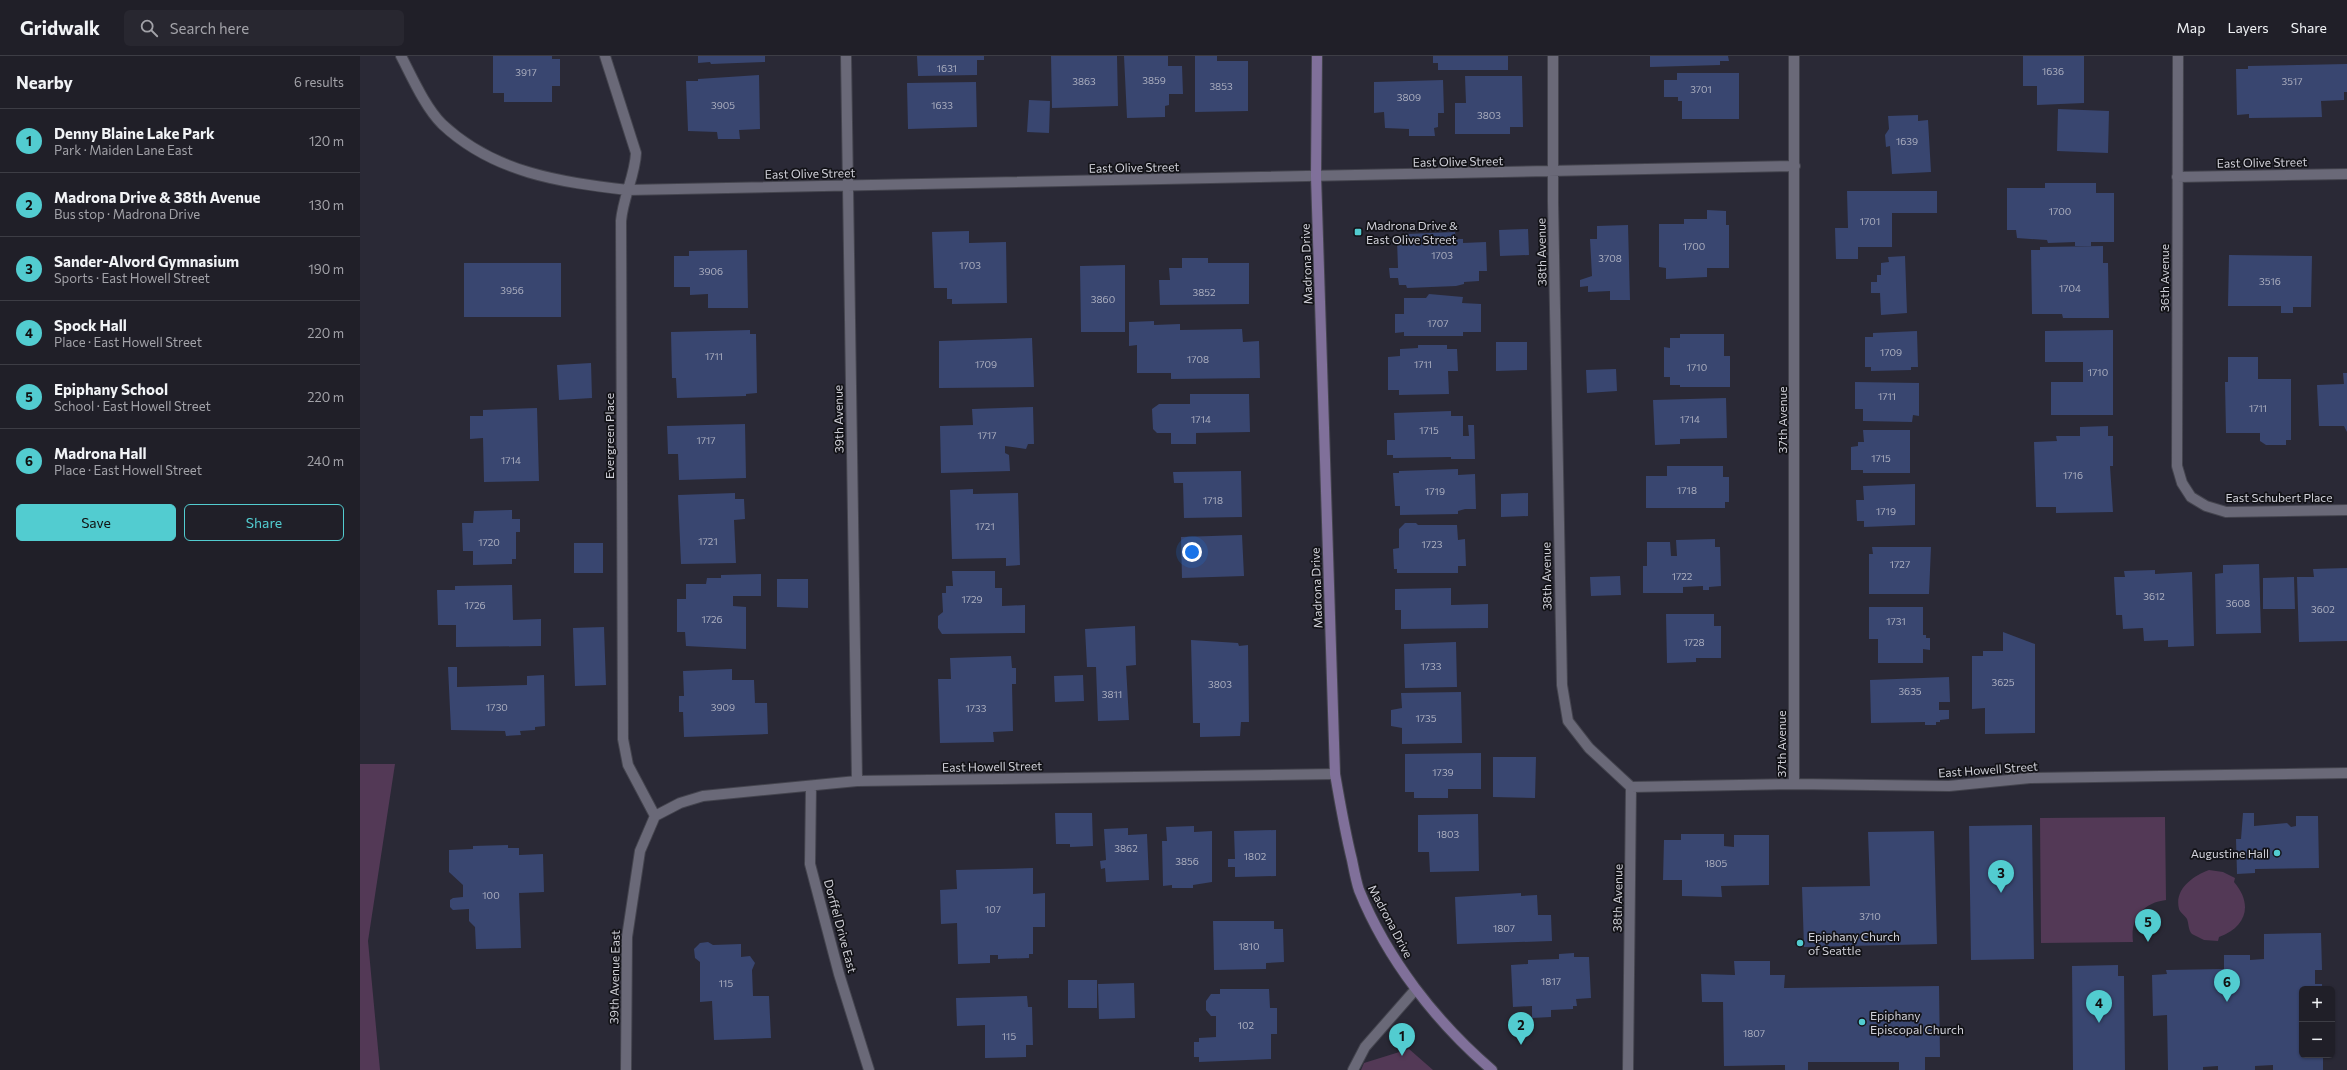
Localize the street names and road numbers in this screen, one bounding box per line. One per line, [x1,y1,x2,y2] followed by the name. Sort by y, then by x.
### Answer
[1413,153,1503,169] street label: East Olive Street
[2217,154,2307,170] street label: East Olive Street
[1089,159,1179,175] street label: East Olive Street
[765,165,855,181] street label: East Olive Street
[1533,218,1549,286] street label: 38th Avenue
[1298,223,1314,305] street label: Madrona Drive
[2157,244,2171,312] street label: 36th Avenue
[830,385,846,453] street label: 39th Avenue
[1775,386,1789,454] street label: 37th Avenue
[602,393,616,479] street label: Evergreen Place
[2225,490,2333,504] street label: East Schubert Place
[1538,542,1554,610] street label: 38th Avenue
[1308,547,1324,629] street label: Madrona Drive
[1774,710,1788,778] street label: 37th Avenue
[942,758,1042,774] street label: East Howell Street
[1938,759,2038,779] street label: East Howell Street
[1609,864,1625,932] street label: 38th Avenue
[822,878,860,974] street label: Dorffel Drive East
[1366,882,1416,960] street label: Madrona Drive
[606,930,622,1024] street label: 39th Avenue East

